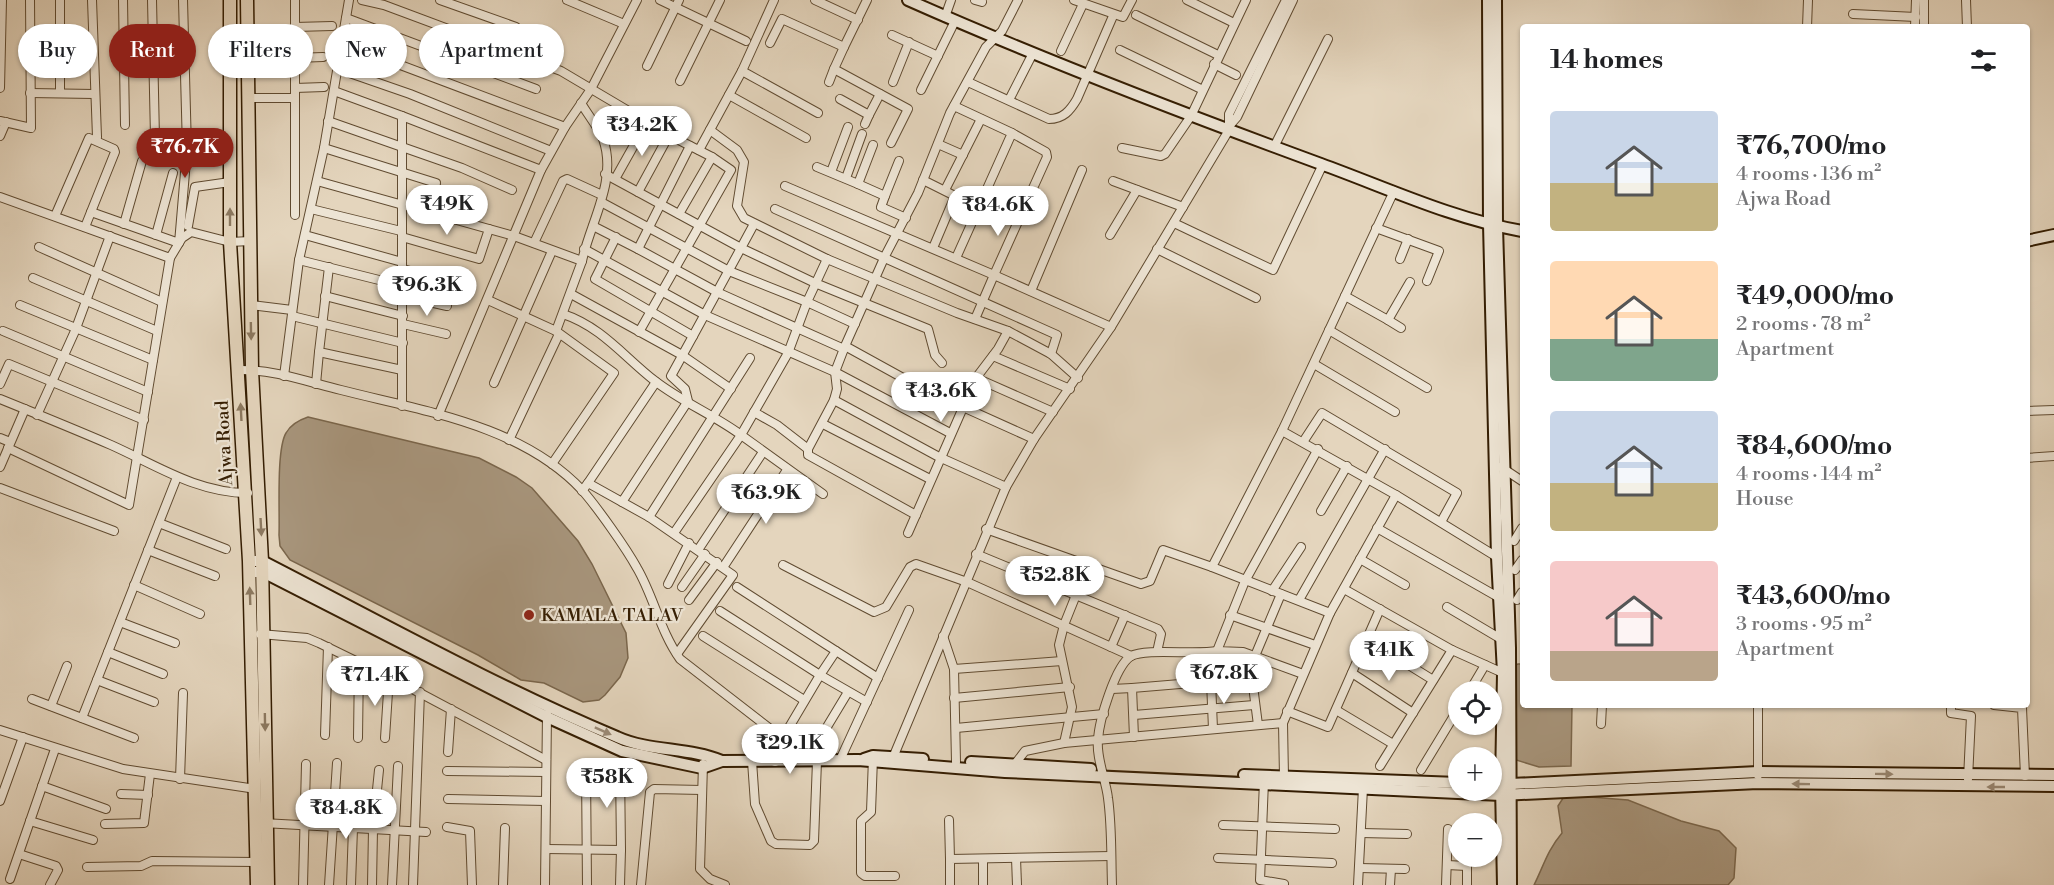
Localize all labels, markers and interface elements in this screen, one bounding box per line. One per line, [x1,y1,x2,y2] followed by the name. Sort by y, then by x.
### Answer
[18,24,97,78] chip: Buy
[109,24,196,78] chip: Rent
[208,24,313,78] chip: Filters
[325,24,407,78] chip: New
[419,24,564,78] chip: Apartment
[1550,44,1663,76] text: 14 homes
[1967,44,2000,77] icon: filters
[593,106,691,157] pin: ₹34.2K
[606,113,678,138] text: ₹34.2K
[136,128,234,179] pin: ₹76.7K
[1736,130,1887,162] text: ₹76,700/mo
[150,135,220,160] text: ₹76.7K
[1598,135,1670,207] icon: home
[1736,162,1881,187] text: 4 rooms · 136 m²
[411,185,483,236] pin: ₹49K
[949,186,1047,237] pin: ₹84.6K
[1736,187,1831,212] text: Ajwa Road
[420,192,474,217] text: ₹49K
[962,193,1034,218] text: ₹84.6K
[225,208,235,227] one-way arrow
[378,266,476,317] pin: ₹96.3K
[391,273,463,298] text: ₹96.3K
[1736,280,1894,312] text: ₹49,000/mo
[1598,285,1670,357] icon: home
[1736,312,1871,337] text: 2 rooms · 78 m²
[247,322,256,341] one-way arrow
[1736,337,1834,362] text: Apartment
[892,372,990,423] pin: ₹43.6K
[905,379,977,404] text: ₹43.6K
[211,399,238,487] street label: Ajwa Road
[236,402,245,421] one-way arrow
[1736,430,1892,462] text: ₹84,600/mo
[1598,435,1670,507] icon: home
[1736,462,1881,487] text: 4 rooms · 144 m²
[717,474,815,525] pin: ₹63.9K
[730,481,802,506] text: ₹63.9K
[1736,487,1794,512] text: House
[256,518,265,537] one-way arrow
[1006,556,1104,607] pin: ₹52.8K
[1019,563,1091,588] text: ₹52.8K
[1736,580,1891,612] text: ₹43,600/mo
[1598,585,1670,657] icon: home
[245,586,254,605] one-way arrow
[541,604,683,627] place label: KAMALA TALAV
[522,608,536,622] marker: KAMALA TALAV
[1736,612,1872,637] text: 3 rooms · 95 m²
[1353,631,1425,682] pin: ₹41K
[1736,637,1834,662] text: Apartment
[1363,638,1415,663] text: ₹41K
[1175,654,1273,705] pin: ₹67.8K
[326,656,424,707] pin: ₹71.4K
[1190,661,1259,686] text: ₹67.8K
[340,663,410,688] text: ₹71.4K
[1448,681,1502,867] map controls
[1448,681,1502,735] button: locate
[260,713,270,732] one-way arrow
[741,724,839,775] pin: ₹29.1K
[594,727,611,736] one-way arrow
[756,731,824,756] text: ₹29.1K
[1448,747,1502,801] button: +
[571,758,643,809] pin: ₹58K
[580,765,634,790] text: ₹58K
[1874,769,1893,779] one-way arrow
[1791,779,1810,788] one-way arrow
[1986,782,2005,792] one-way arrow
[297,789,395,840] pin: ₹84.8K
[310,796,382,821] text: ₹84.8K
[1448,813,1502,867] button: −

